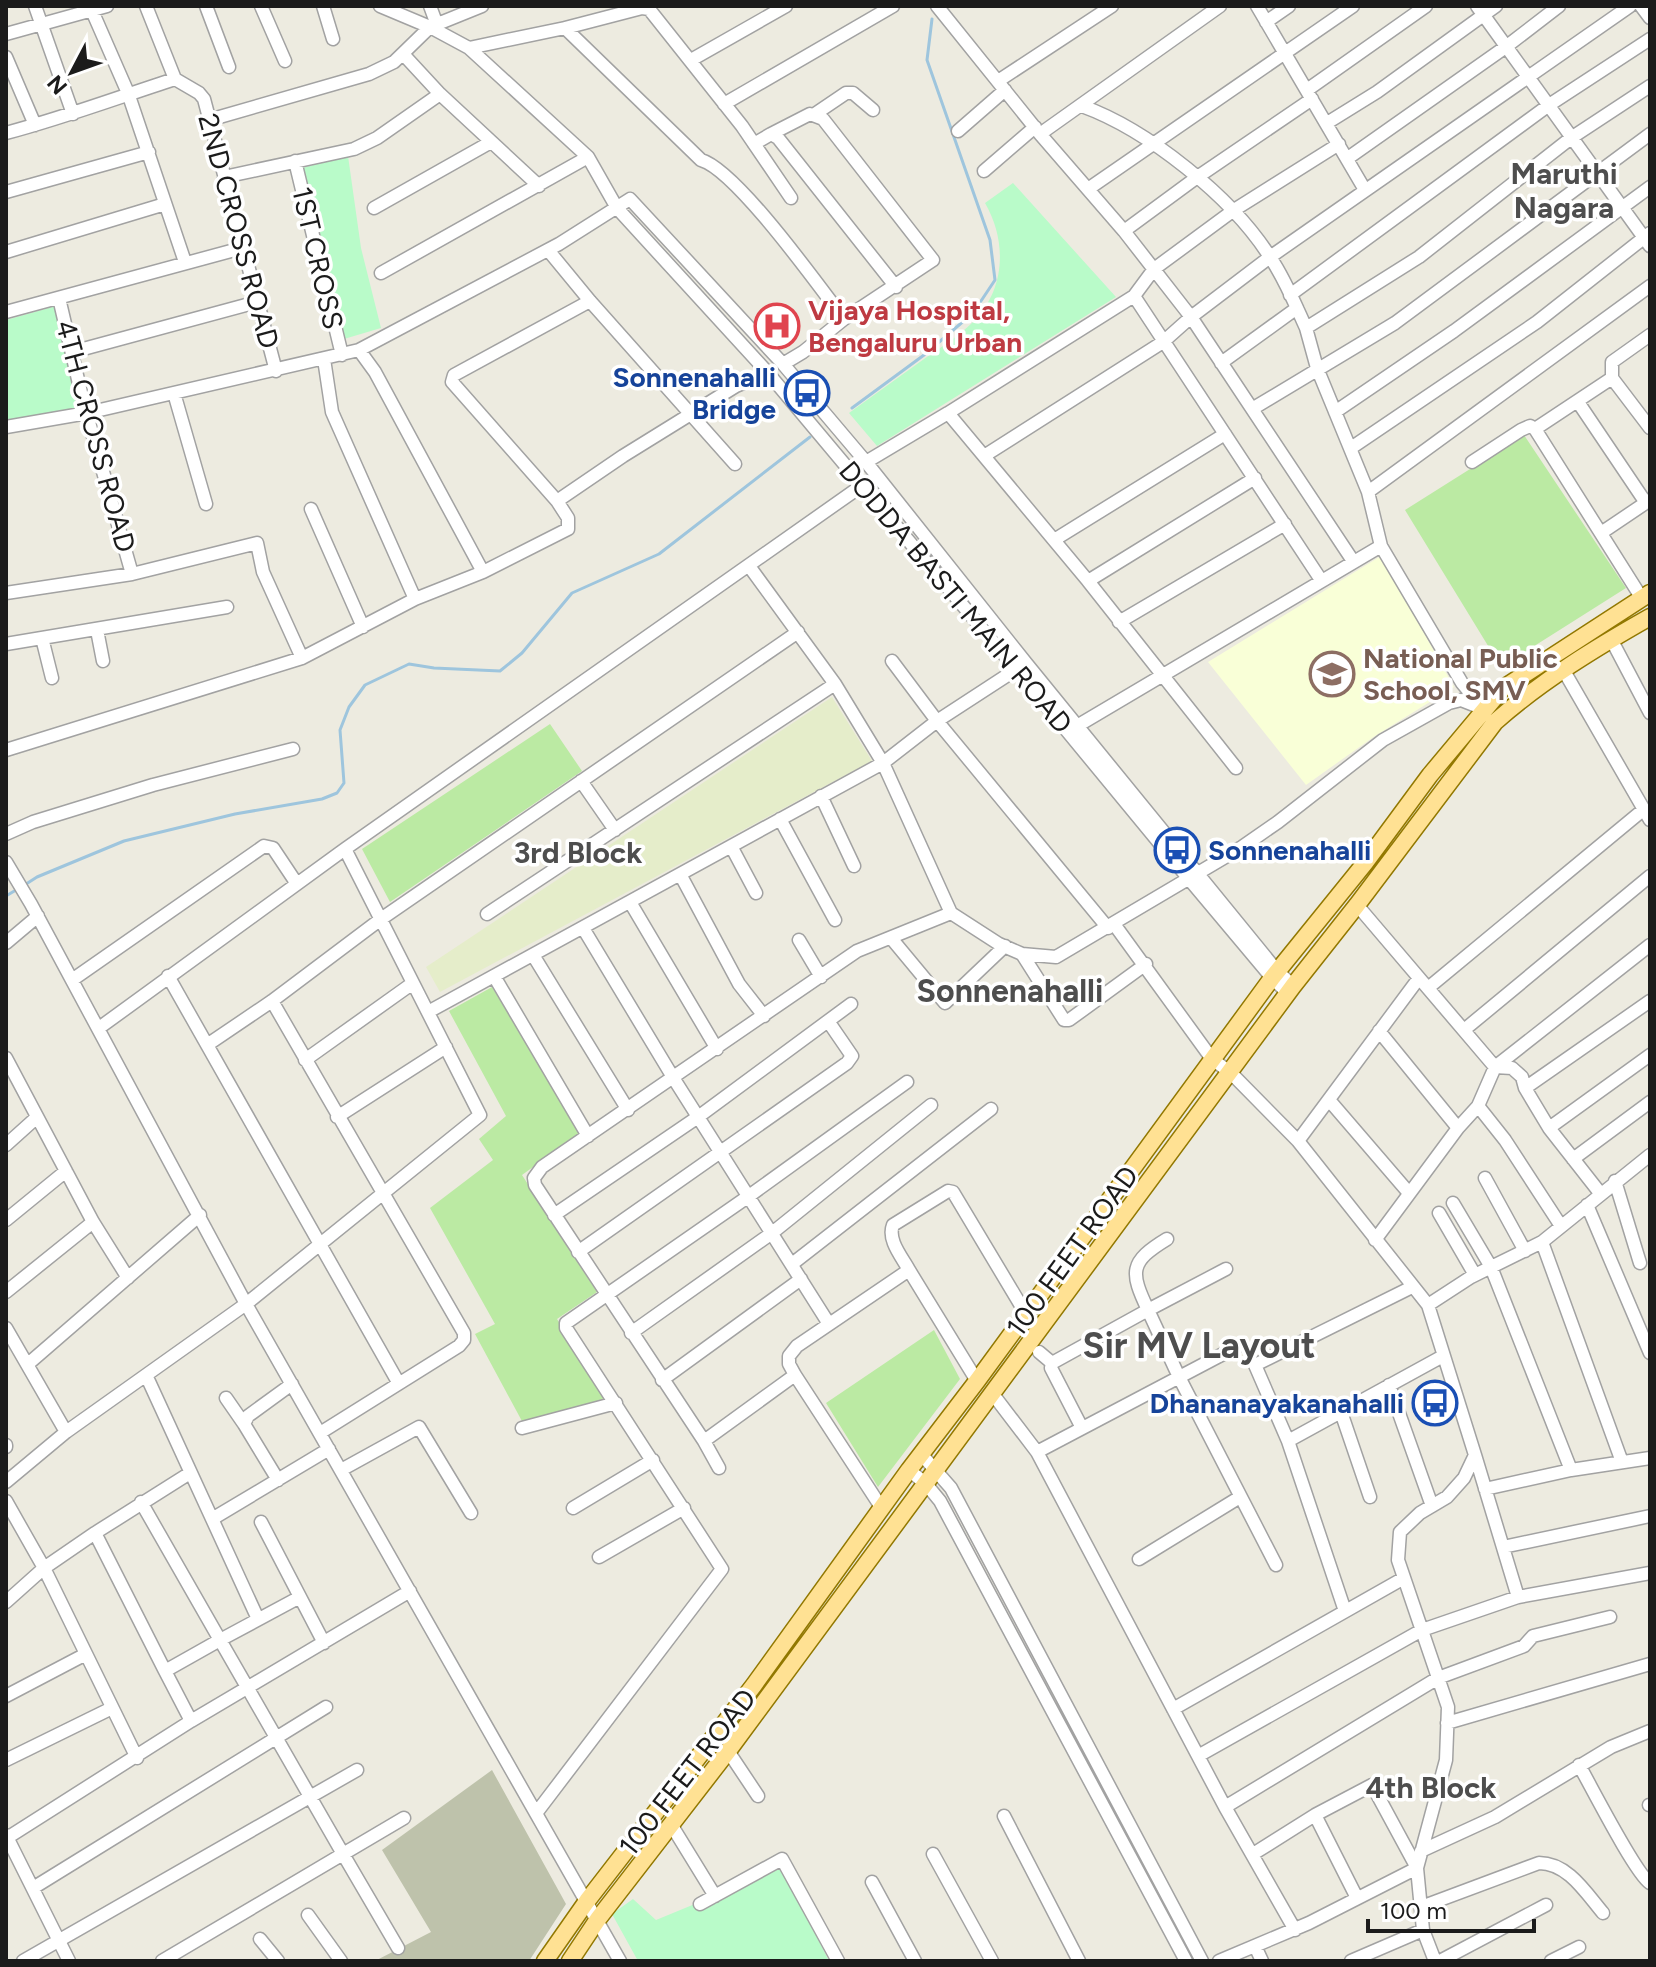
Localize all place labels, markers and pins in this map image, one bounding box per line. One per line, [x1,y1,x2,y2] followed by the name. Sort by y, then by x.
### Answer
[808,293,1022,359] place label: Vijaya Hospital, Bengaluru Urban
[753,302,801,350] hospital icon: Vijaya Hospital, Bengaluru Urban
[613,360,776,426] place label: Sonnenahalli Bridge
[783,369,831,417] bus stop icon: Sonnenahalli Bridge
[1363,641,1558,707] place label: National Public School, SMV
[1308,650,1356,698] school or university icon: National Public School, SMV
[1153,826,1201,874] bus stop icon: Sonnenahalli
[1208,833,1371,867] place label: Sonnenahalli
[1411,1379,1459,1427] bus stop icon: Dhananayakanahalli
[1150,1386,1404,1420] place label: Dhananayakanahalli

